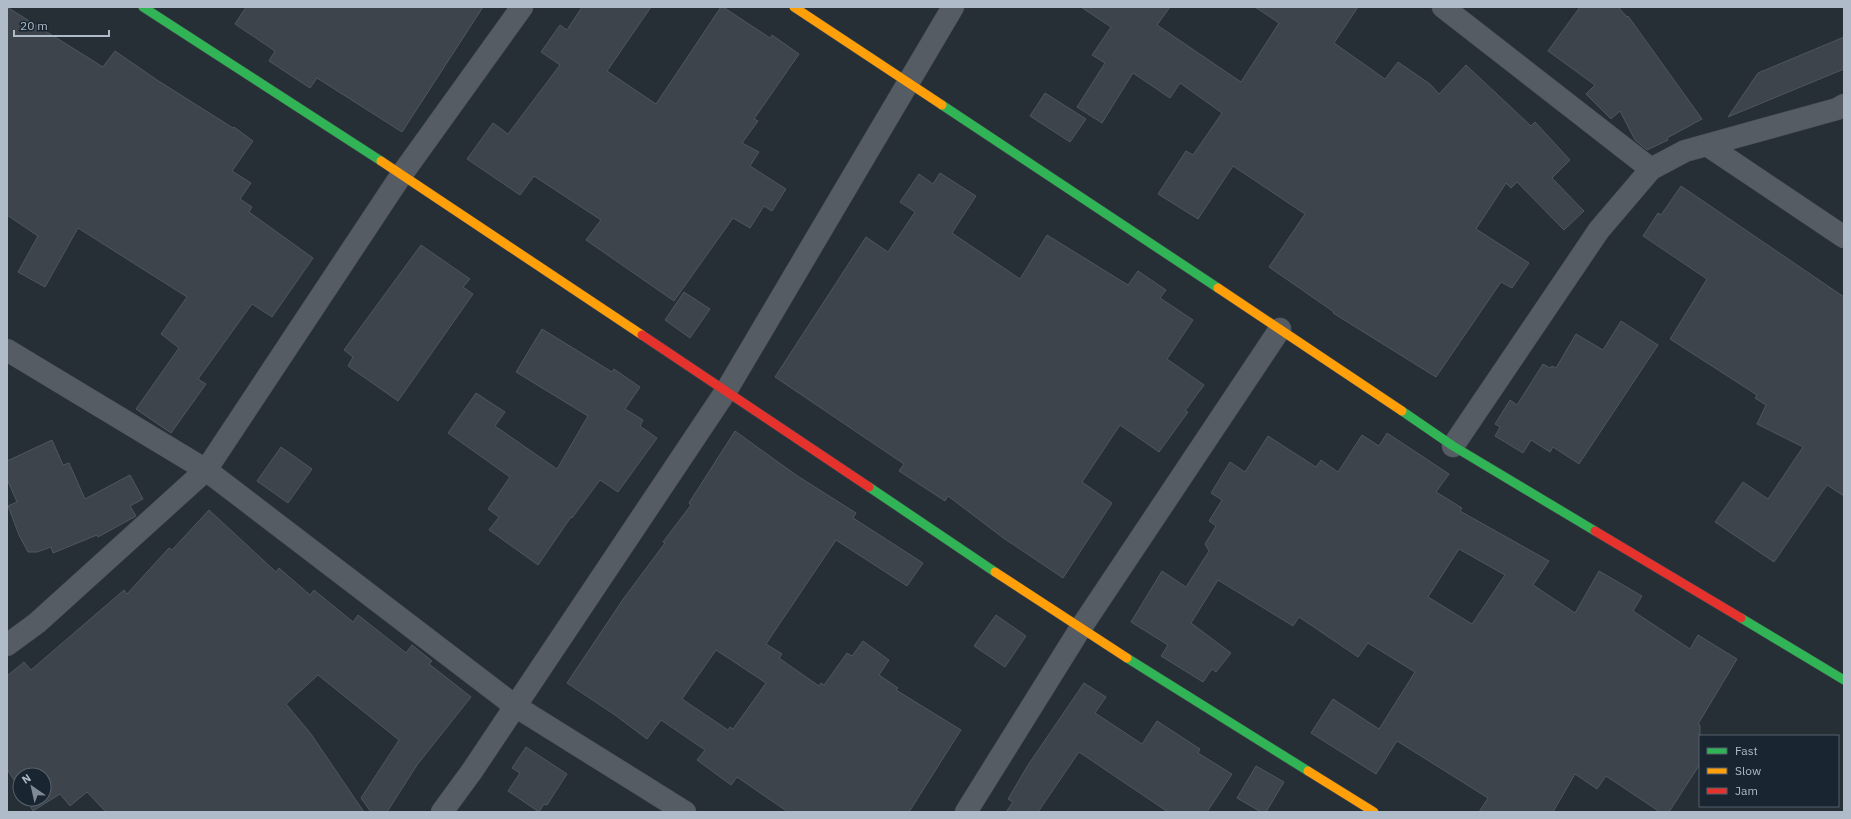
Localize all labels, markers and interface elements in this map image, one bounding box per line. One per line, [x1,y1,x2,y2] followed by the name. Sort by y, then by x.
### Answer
[14,12,109,38] scale bar
[20,18,48,33] text: 20 m
[1699,735,1839,807] legend
[1735,743,1758,758] text: Fast
[1735,763,1761,778] text: Slow
[12,767,52,807] north arrow
[19,771,34,787] text: N
[1735,783,1758,798] text: Jam

